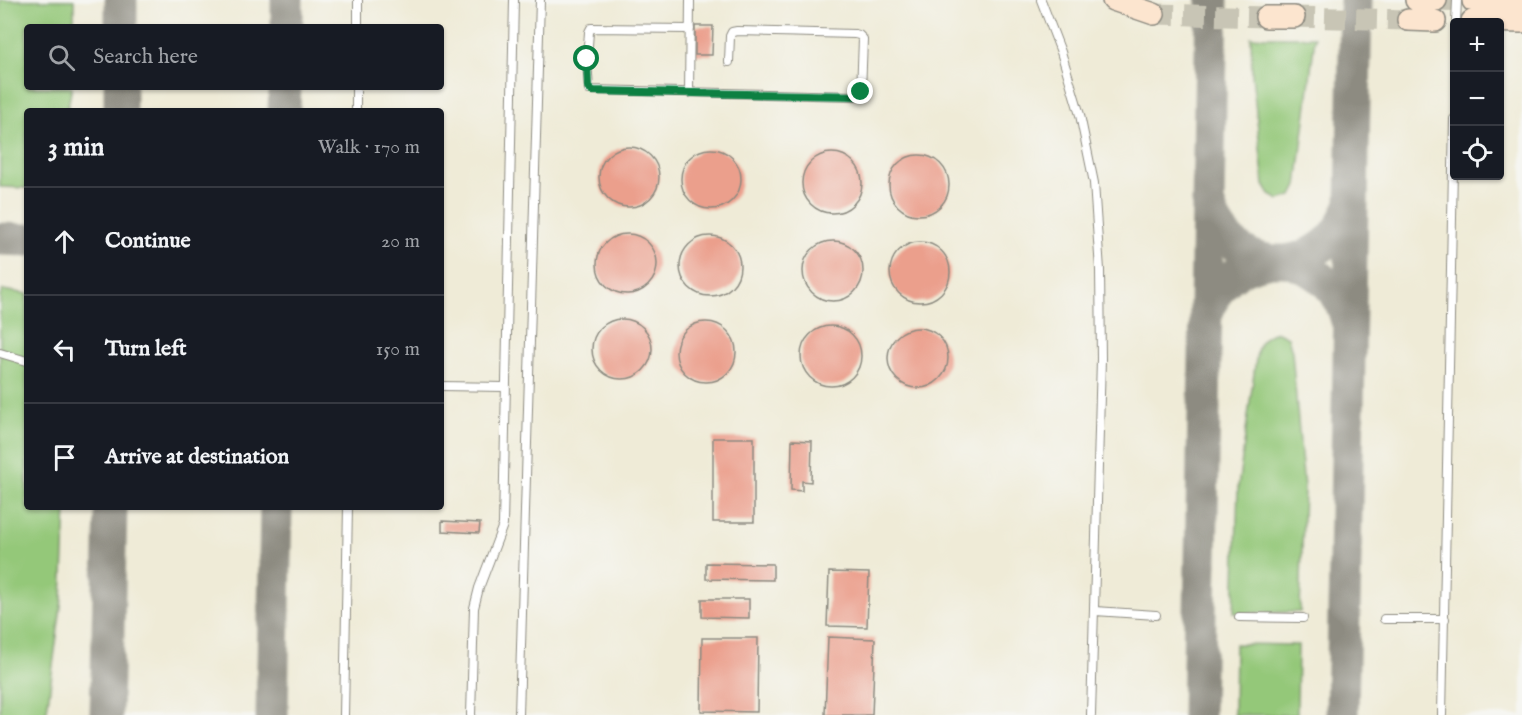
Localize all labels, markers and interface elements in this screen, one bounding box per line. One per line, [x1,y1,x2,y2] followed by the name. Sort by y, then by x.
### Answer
[1450,18,1504,180] map controls
[1450,18,1504,72] button: +
[24,24,444,90] search box
[45,41,78,74] icon: search
[93,43,198,71] text: Search here
[573,45,599,71] route start
[1450,72,1504,126] button: −
[847,78,873,104] route end
[1450,126,1504,180] button: locate
[48,131,104,164] text: 3 min
[318,135,420,160] text: Walk · 170 m
[48,225,81,258] icon: ahead
[105,227,191,255] text: Continue
[381,229,420,254] text: 20 m
[48,333,81,366] icon: left
[105,335,187,363] text: Turn left
[376,337,420,362] text: 150 m
[48,441,81,474] icon: arrive
[105,443,289,471] text: Arrive at destination

